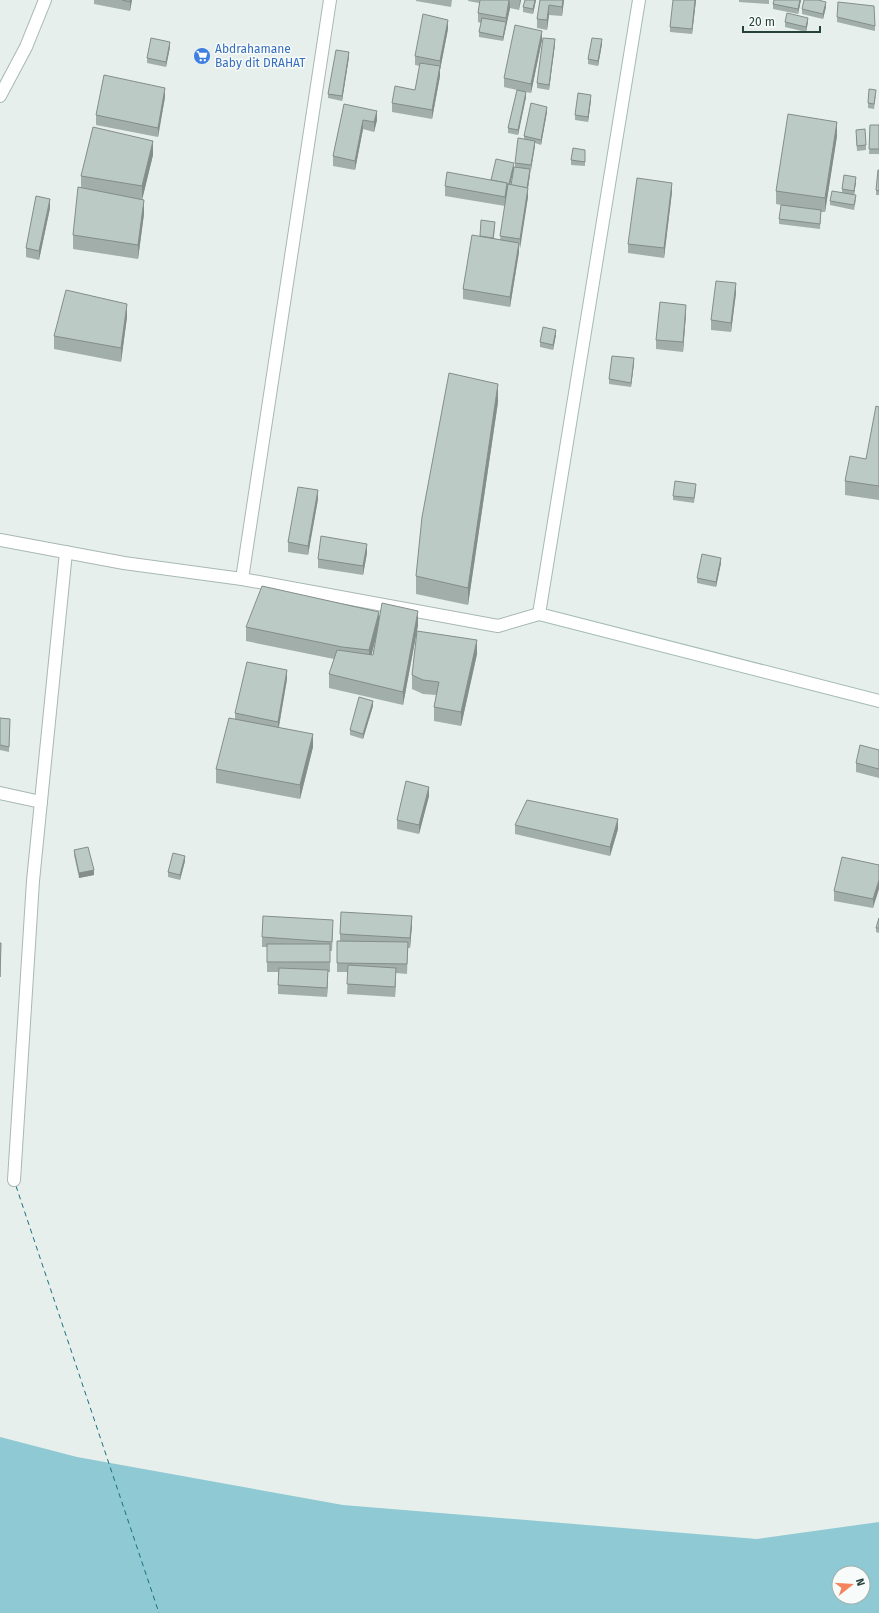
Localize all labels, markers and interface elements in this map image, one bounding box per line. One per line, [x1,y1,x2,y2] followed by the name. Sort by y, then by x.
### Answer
[743,8,820,34] scale bar
[749,15,775,29] text: 20 m
[215,42,306,70] place label: Abdrahamane Baby dit DRAHAT
[192,46,212,66] supermarket icon: Abdrahamane Baby dit DRAHAT
[831,1565,871,1605] north arrow
[853,1577,867,1588] text: N

